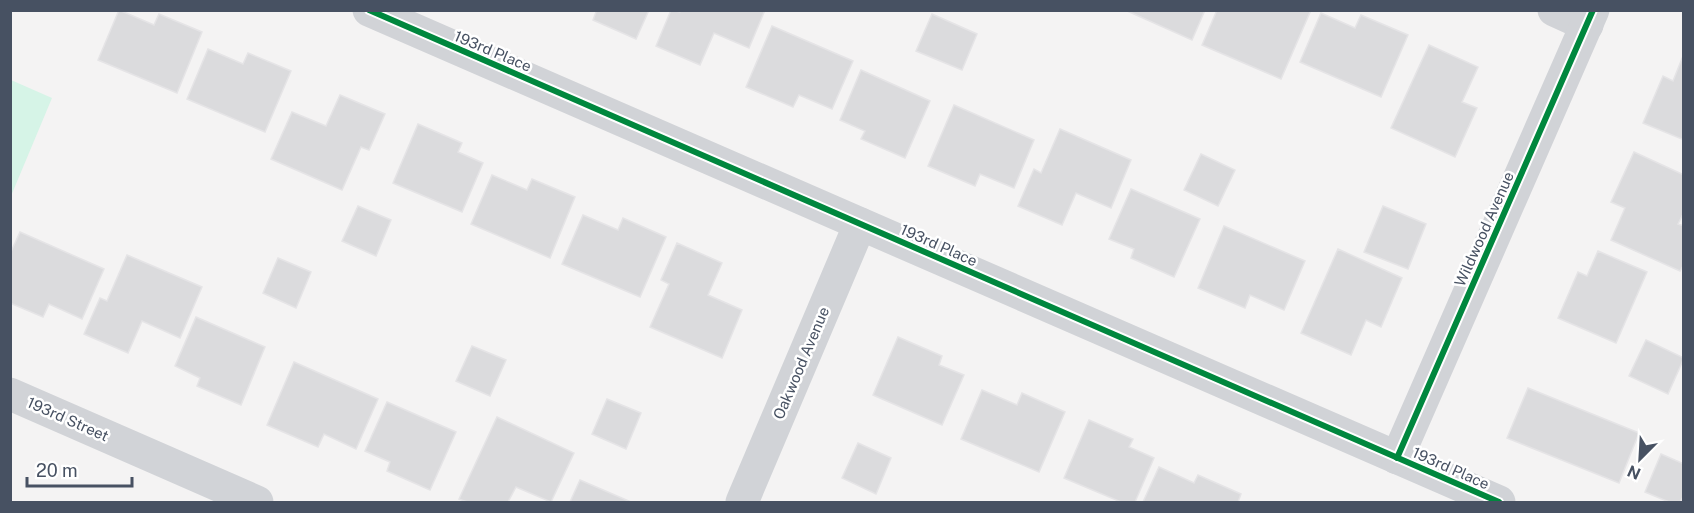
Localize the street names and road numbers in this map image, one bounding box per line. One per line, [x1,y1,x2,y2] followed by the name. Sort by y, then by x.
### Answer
[452,27,534,75] street label: 193rd Place
[1451,169,1517,289] street label: Wildwood Avenue
[898,221,980,269] street label: 193rd Place
[770,304,832,422] street label: Oakwood Avenue
[25,394,111,445] street label: 193rd Street
[1410,444,1492,492] street label: 193rd Place

